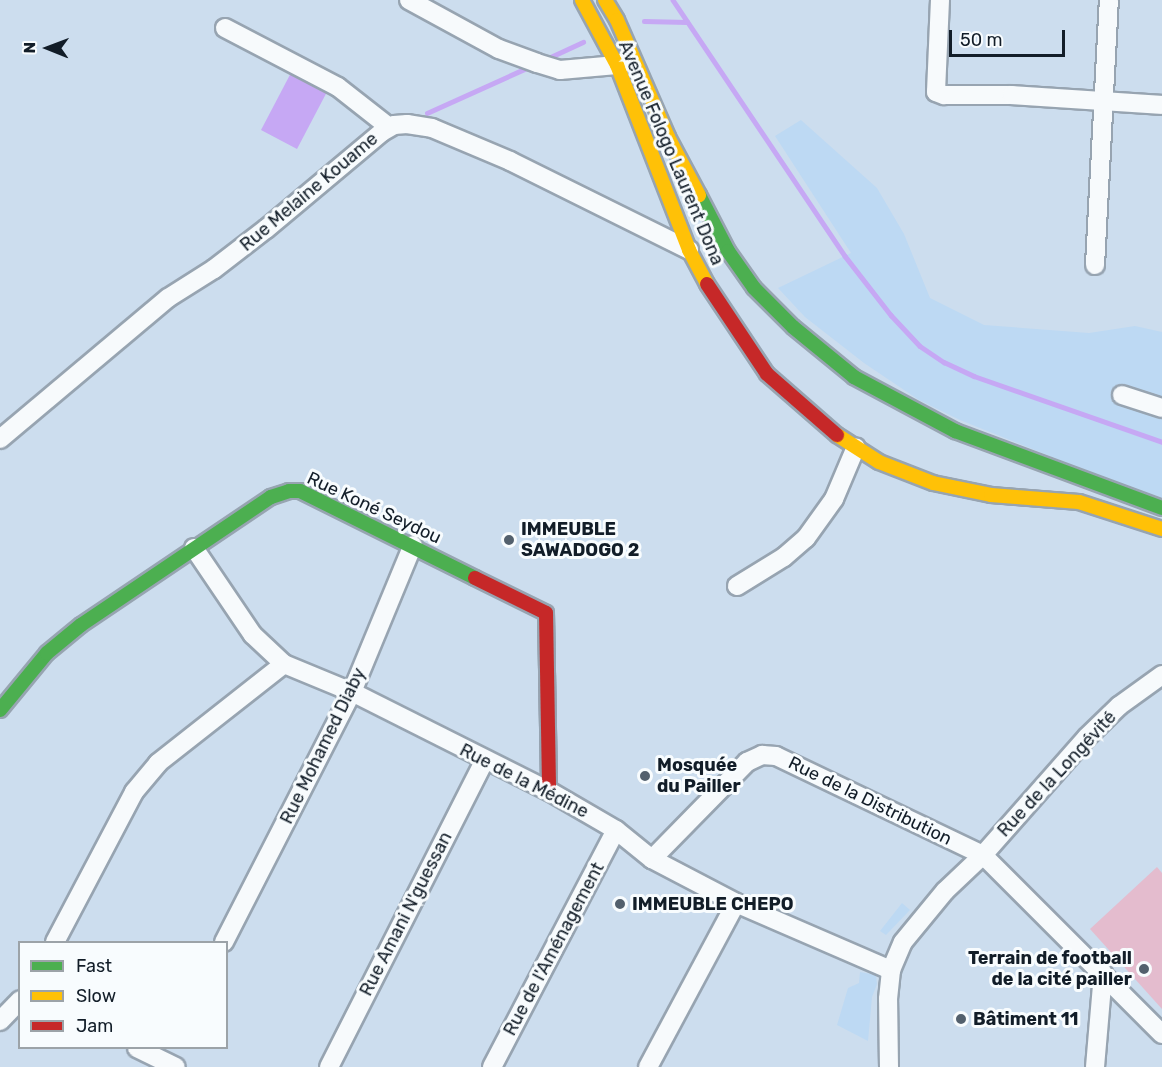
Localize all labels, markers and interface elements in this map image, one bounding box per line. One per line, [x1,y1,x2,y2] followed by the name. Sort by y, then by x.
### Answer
[18,18,78,78] north arrow
[952,18,1068,56] scale bar
[960,29,1003,51] text: 50 m
[614,38,728,268] street label: Avenue Fologo Laurent Dona
[20,42,39,54] text: N
[236,128,382,256] street label: Rue Melaine Kouame
[303,467,445,549] street label: Rue Koné Seydou
[521,519,639,562] place label: IMMEUBLE SAWADOGO 2
[502,533,516,547] marker: IMMEUBLE SAWADOGO 2
[276,664,370,828] street label: Rue Mohamed Diaby
[993,707,1121,841] street label: Rue de la Longévité
[456,739,592,823] street label: Rue de la Médine
[785,752,955,850] street label: Rue de la Distribution
[657,755,741,798] place label: Mosquée du Pailler
[638,769,652,783] marker: Mosquée du Pailler
[355,828,457,1000] street label: Rue Amani N'guessan
[499,859,609,1039] street label: Rue de l'Aménagement
[632,893,793,915] place label: IMMEUBLE CHEPO
[613,897,627,911] marker: IMMEUBLE CHEPO
[18,941,228,1049] legend
[968,948,1132,990] place label: Terrain de football de la cité pailler
[76,955,112,977] text: Fast
[1137,962,1151,976] marker: Terrain de football de la cité pailler
[76,985,116,1007] text: Slow
[973,1008,1079,1030] place label: Bâtiment 11
[954,1012,968,1026] marker: Bâtiment 11
[76,1015,113,1037] text: Jam

